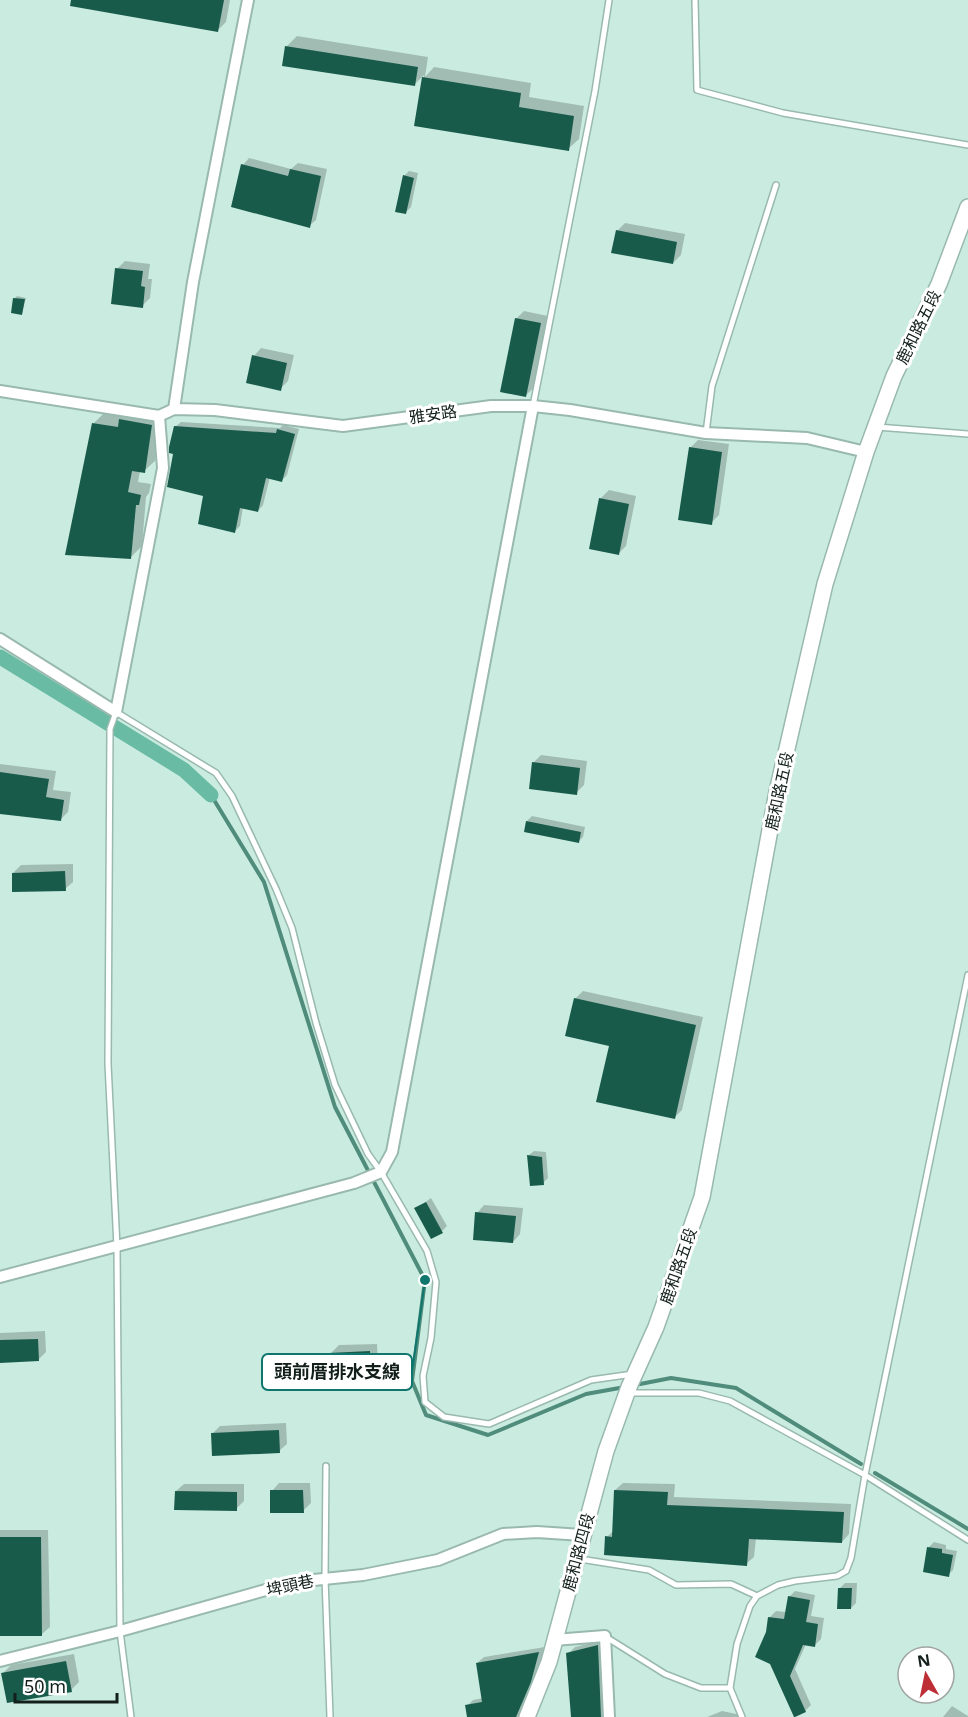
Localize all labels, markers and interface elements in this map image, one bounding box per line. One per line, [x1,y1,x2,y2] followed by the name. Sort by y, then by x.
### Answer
[891,286,945,368] street label: 鹿和路五段
[408,400,458,428] street label: 雅安路
[760,750,798,832] street label: 鹿和路五段
[655,1225,701,1307] street label: 鹿和路五段
[262,1354,412,1390] callout: 頭前厝排水支線
[274,1359,400,1383] text: 頭前厝排水支線
[557,1511,599,1593] street label: 鹿和路四段
[264,1569,316,1601] street label: 埤頭巷
[896,1645,956,1705] north arrow
[916,1648,932,1672] text: N
[15,1666,117,1704] scale bar
[24,1674,66,1698] text: 50 m

